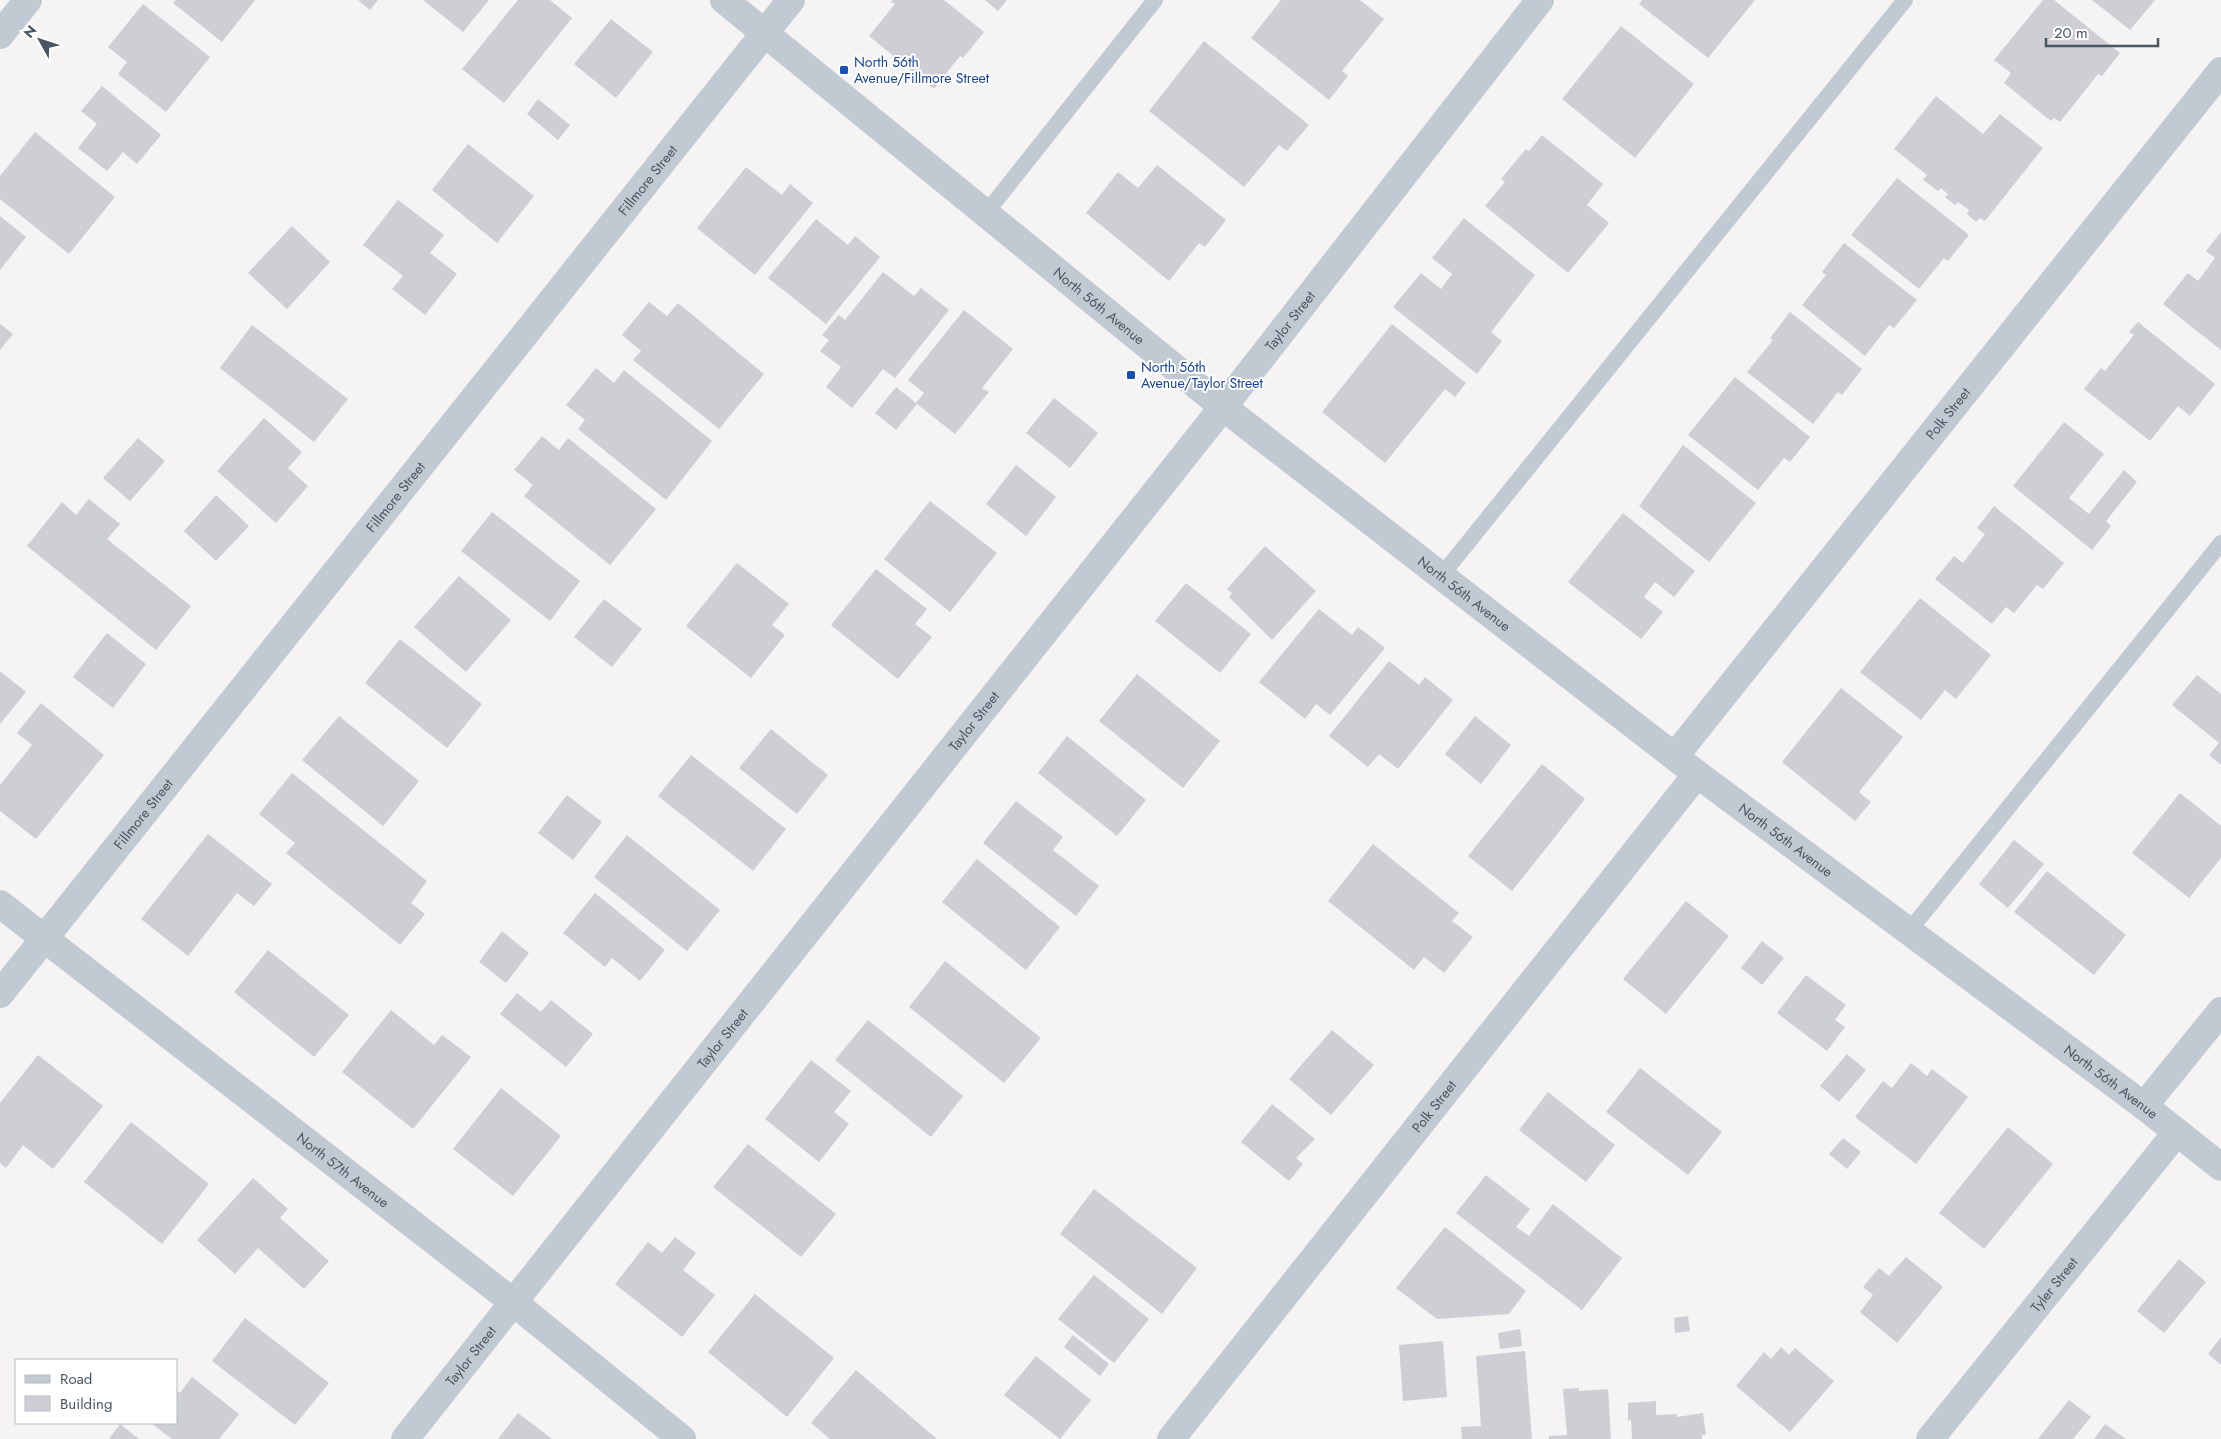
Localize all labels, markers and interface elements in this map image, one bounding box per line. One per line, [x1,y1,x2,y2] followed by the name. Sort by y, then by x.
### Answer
[15,15,65,65] north arrow
[2046,15,2158,47] scale bar
[19,21,41,42] text: N
[2054,22,2088,44] text: 20 m
[854,52,990,88] place label: North 56th Avenue/Fillmore Street
[838,64,850,76] marker: North 56th Avenue/Fillmore Street
[613,140,682,220] street label: Fillmore Street
[1049,263,1149,349] street label: North 56th Avenue
[1260,286,1320,355] street label: Taylor Street
[1141,357,1264,393] place label: North 56th Avenue/Taylor Street
[1125,369,1137,381] marker: North 56th Avenue/Taylor Street
[1921,383,1976,444] street label: Polk Street
[361,457,430,537] street label: Fillmore Street
[1413,551,1515,636] street label: North 56th Avenue
[944,686,1004,755] street label: Taylor Street
[109,774,178,854] street label: Fillmore Street
[1735,798,1837,882] street label: North 56th Avenue
[692,1004,753,1073] street label: Taylor Street
[2060,1040,2162,1123] street label: North 56th Avenue
[1407,1075,1461,1137] street label: Polk Street
[292,1128,393,1212] street label: North 57th Avenue
[2026,1253,2083,1316] street label: Tyler Street
[441,1321,501,1390] street label: Taylor Street
[15,1359,178,1424] legend
[60,1368,92,1390] text: Road
[60,1393,112,1415] text: Building

